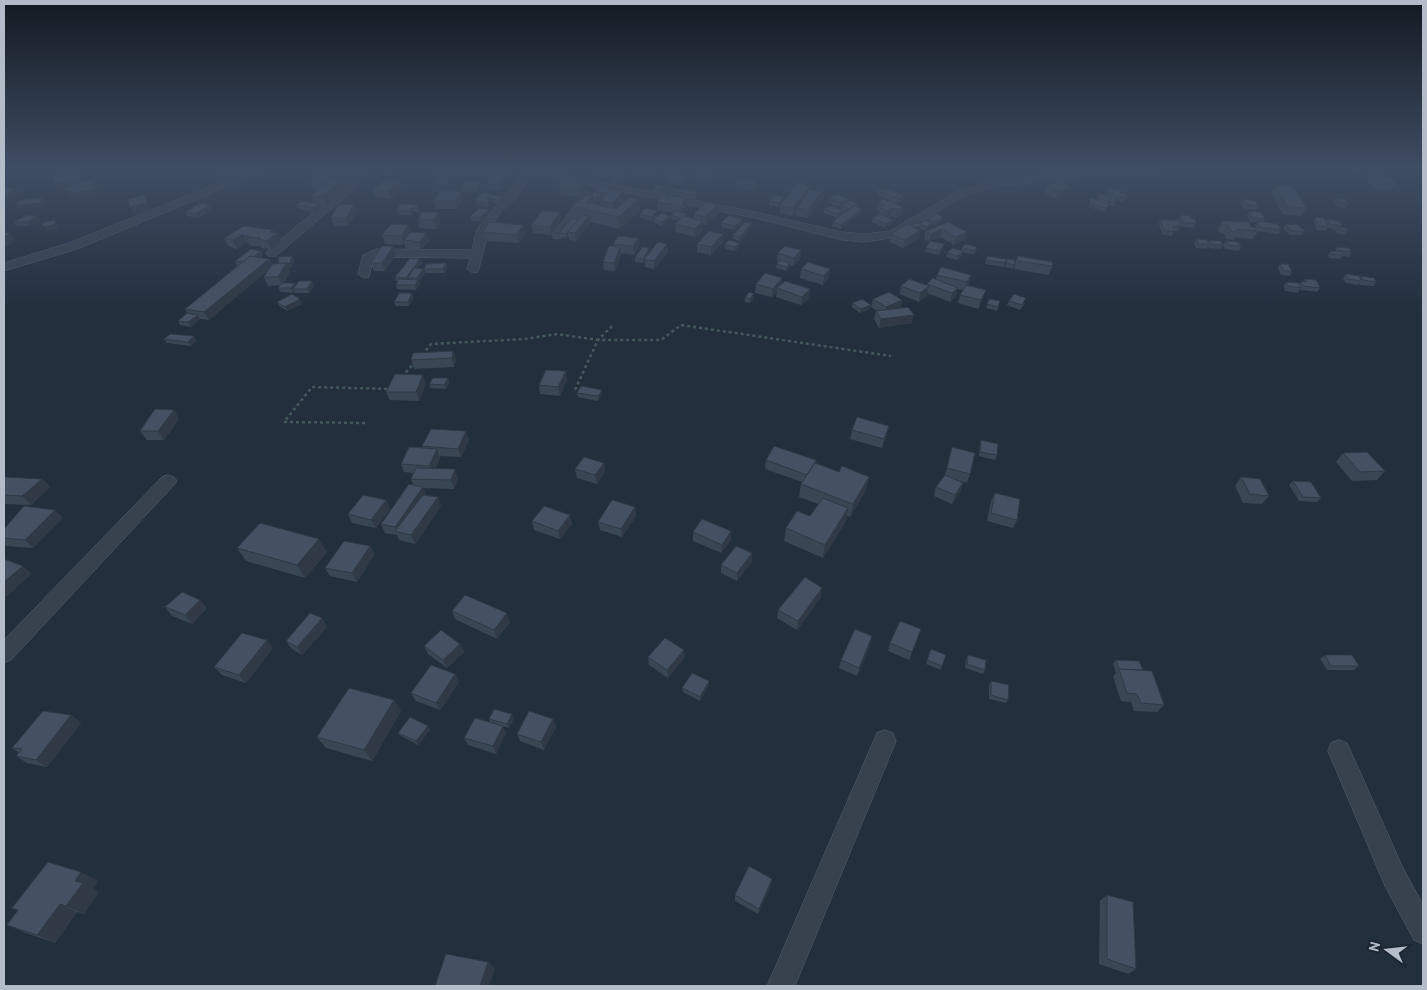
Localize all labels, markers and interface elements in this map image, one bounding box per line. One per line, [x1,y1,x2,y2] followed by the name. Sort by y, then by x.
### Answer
[1362,925,1412,975] north arrow
[1365,940,1384,953] text: N

